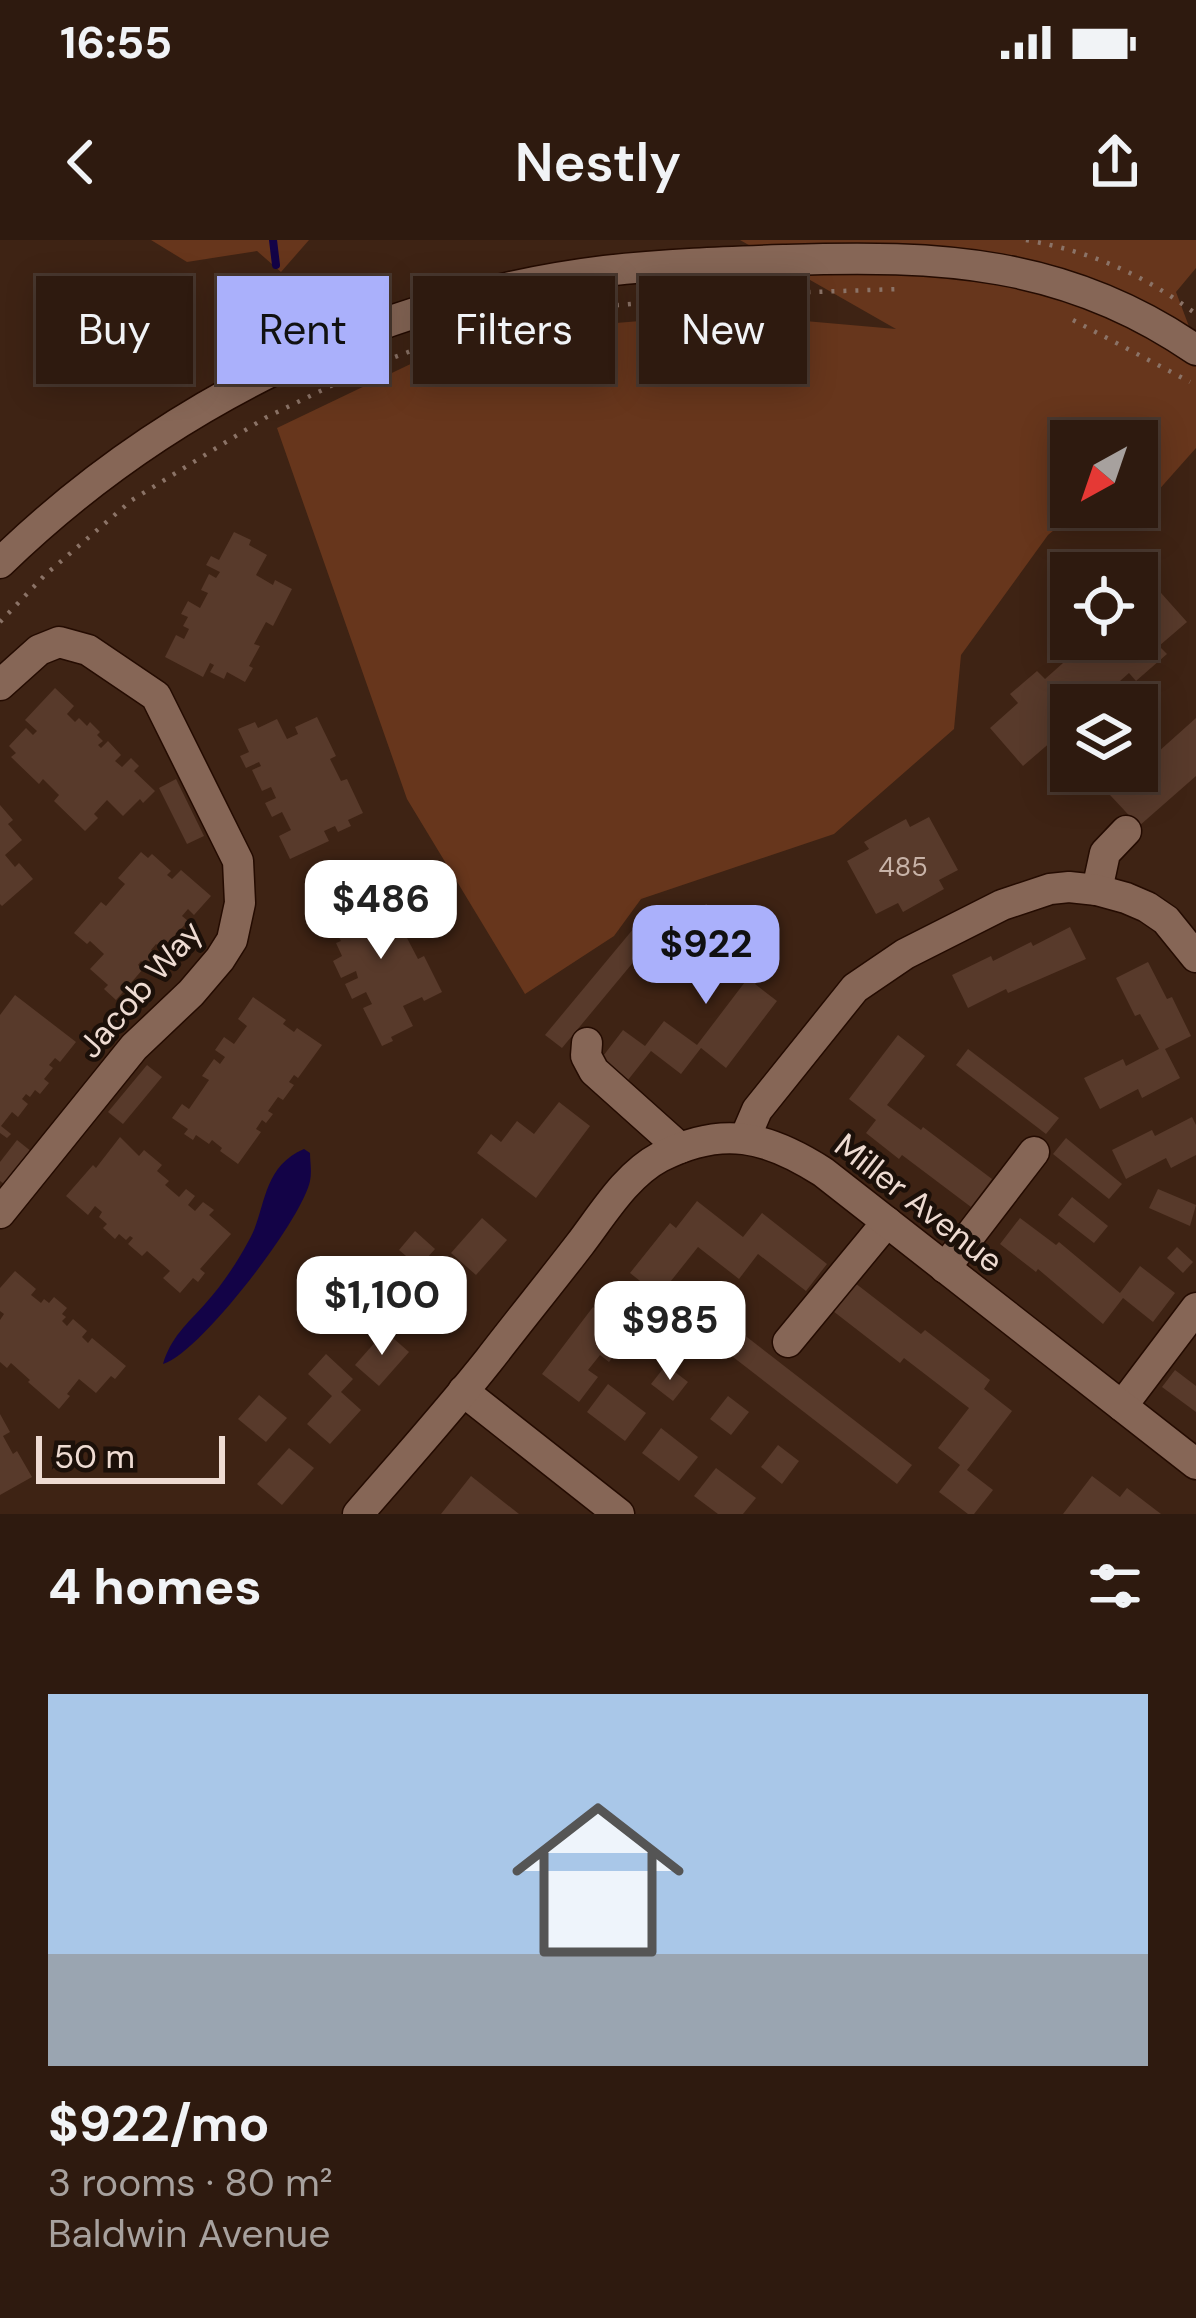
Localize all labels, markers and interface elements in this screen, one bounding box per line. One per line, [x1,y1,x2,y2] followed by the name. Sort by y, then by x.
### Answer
[60,13,172,72] text: 16:55
[515,127,681,198] text: Nestly
[48,129,114,195] icon: back
[1082,129,1148,195] icon: share
[36,276,193,384] chip: Buy
[217,276,389,384] chip: Rent
[413,276,615,384] chip: Filters
[639,276,807,384] chip: New
[1050,420,1158,528] north arrow
[1050,420,1158,792] map controls
[1050,552,1158,660] button: locate
[1050,684,1158,792] button: layers
[878,849,928,884] house number: 485
[310,860,452,962] pin: $486
[332,873,430,924] text: $486
[635,905,777,1007] pin: $922
[69,911,211,1067] street label: Jacob Way
[659,918,753,969] text: $922
[826,1124,1012,1282] street label: Miller Avenue
[284,1256,480,1358] pin: $1,100
[324,1269,440,1320] text: $1,100
[599,1281,741,1383] pin: $985
[622,1294,719,1345] text: $985
[36,1430,225,1483] scale bar
[54,1435,135,1478] text: 50 m
[48,1553,262,1620] text: 4 homes
[1082,1553,1148,1619] icon: filters
[490,1772,706,1988] icon: home
[48,2090,270,2157] text: $922/mo
[48,2157,333,2208] text: 3 rooms · 80 m²
[48,2208,330,2259] text: Baldwin Avenue

